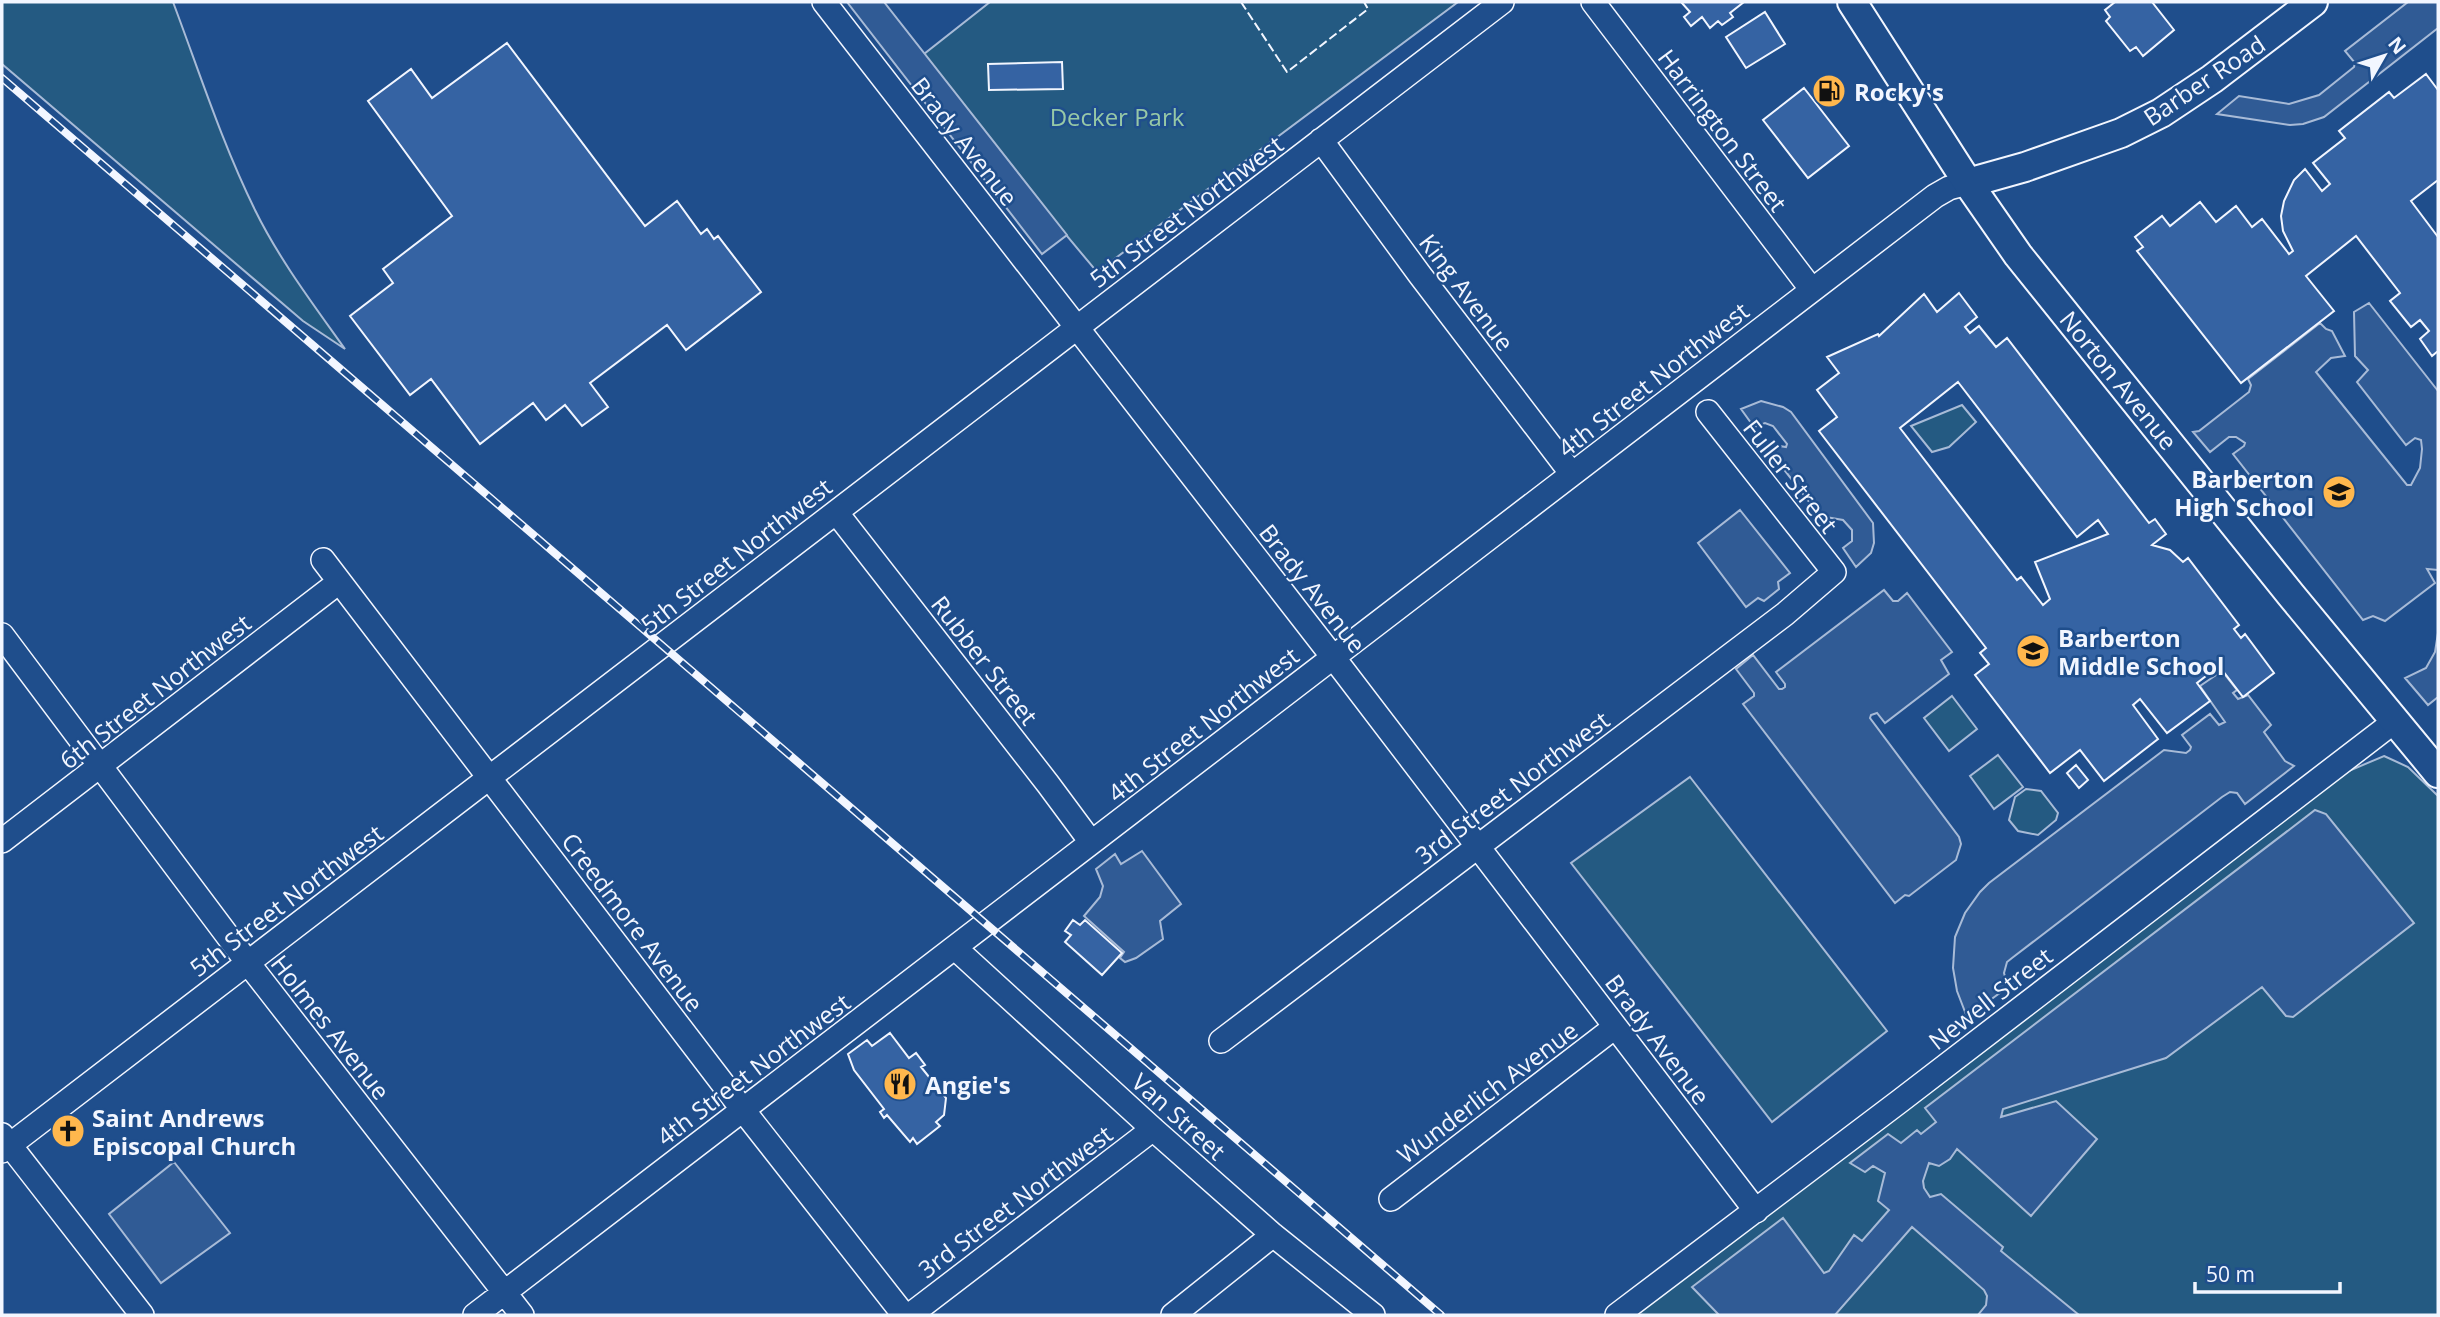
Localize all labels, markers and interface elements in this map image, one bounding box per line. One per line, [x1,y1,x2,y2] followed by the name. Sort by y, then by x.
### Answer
[2349,21,2419,91] north arrow
[2137,27,2271,133] street label: Barber Road
[2382,31,2412,59] text: N
[1651,42,1795,218] street label: Harrington Street
[904,70,1026,212] street label: Brady Avenue
[1810,72,1848,110] fuel station icon: Rocky's
[1854,75,1944,108] place label: Rocky's
[1050,100,1185,133] park label: Decker Park
[1083,127,1289,295] street label: 5th Street Northwest
[1412,227,1522,357] street label: King Avenue
[1551,294,1755,464] street label: 4th Street Northwest
[2053,304,2185,456] street label: Norton Avenue
[1736,412,1846,540] street label: Fuller Street
[2174,462,2314,523] place label: Barberton High School
[634,470,838,640] street label: 5th Street Northwest
[2320,473,2358,511] school or university icon: Barberton High School
[1252,517,1374,659] street label: Brady Avenue
[924,589,1046,731] street label: Rubber Street
[53,606,257,776] street label: 6th Street Northwest
[2058,621,2224,682] place label: Barberton Middle School
[2014,632,2052,670] school or university icon: Barberton Middle School
[1101,639,1305,809] street label: 4th Street Northwest
[1408,703,1616,871] street label: 3rd Street Northwest
[183,816,389,984] street label: 5th Street Northwest
[555,826,711,1018] street label: Creedmore Avenue
[1921,939,2059,1057] street label: Newell Street
[264,948,398,1106] street label: Holmes Avenue
[1598,967,1718,1111] street label: Brady Avenue
[650,985,856,1153] street label: 4th Street Northwest
[1390,1013,1584,1171] street label: Wunderlich Avenue
[881,1065,919,1103] restaurant icon: Angie's
[1125,1065,1233,1167] street label: Van Street
[925,1068,1011,1101] place label: Angie's
[92,1101,296,1162] place label: Saint Andrews Episcopal Church
[49,1112,87,1150] church icon: Saint Andrews Episcopal Church
[911,1117,1119,1285] street label: 3rd Street Northwest
[2195,1250,2340,1294] scale bar
[2206,1260,2255,1288] text: 50 m

